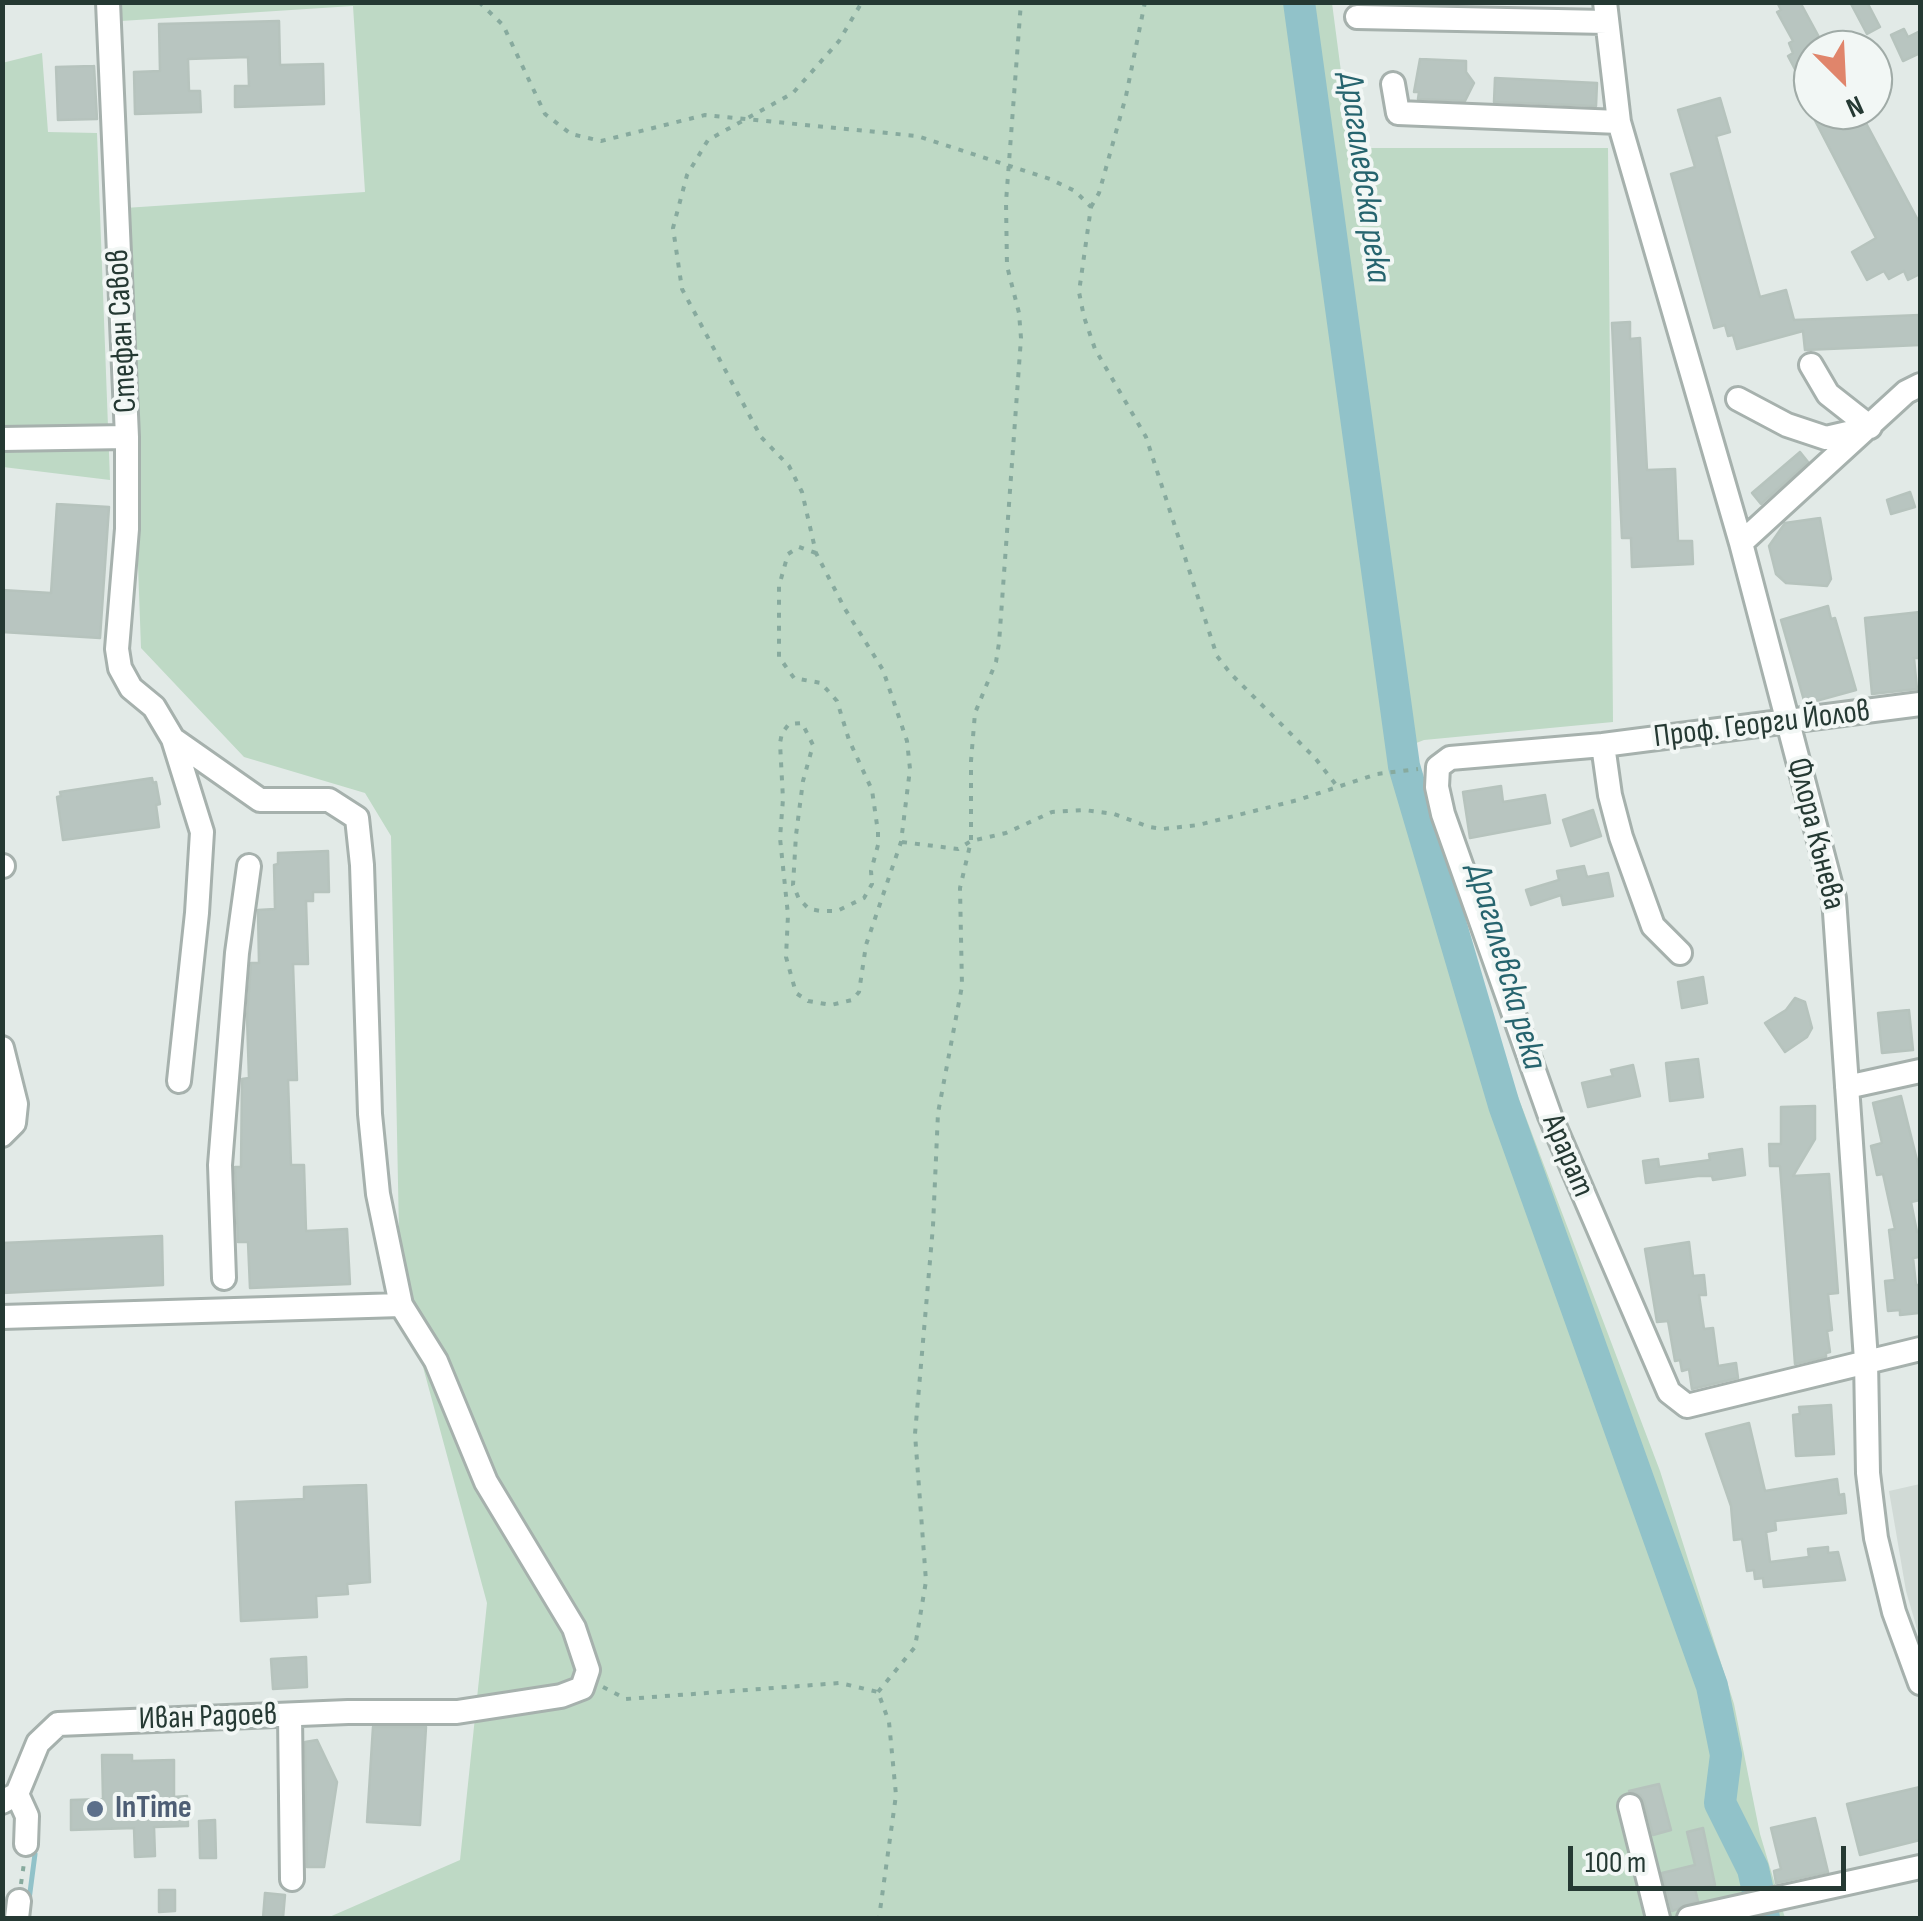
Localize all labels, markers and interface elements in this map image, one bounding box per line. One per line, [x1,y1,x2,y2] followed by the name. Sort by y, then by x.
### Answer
[1793,30,1893,130] north arrow
[1327,70,1399,286] water label: Драгалевска река
[1841,88,1868,124] text: N
[100,248,146,414] street label: Стефан Савов
[1652,693,1872,757] street label: Проф. Георги Йолов
[1778,754,1852,914] street label: Флора Кънева
[1456,859,1554,1075] water label: Драгалевска река
[1533,1109,1601,1203] street label: Арарат
[138,1696,278,1740] street label: Иван Радоев
[115,1790,192,1828] place label: InTime
[84,1798,106,1820] marker: InTime
[1573,1826,1850,1888] scale bar
[1585,1845,1646,1881] text: 100 m

